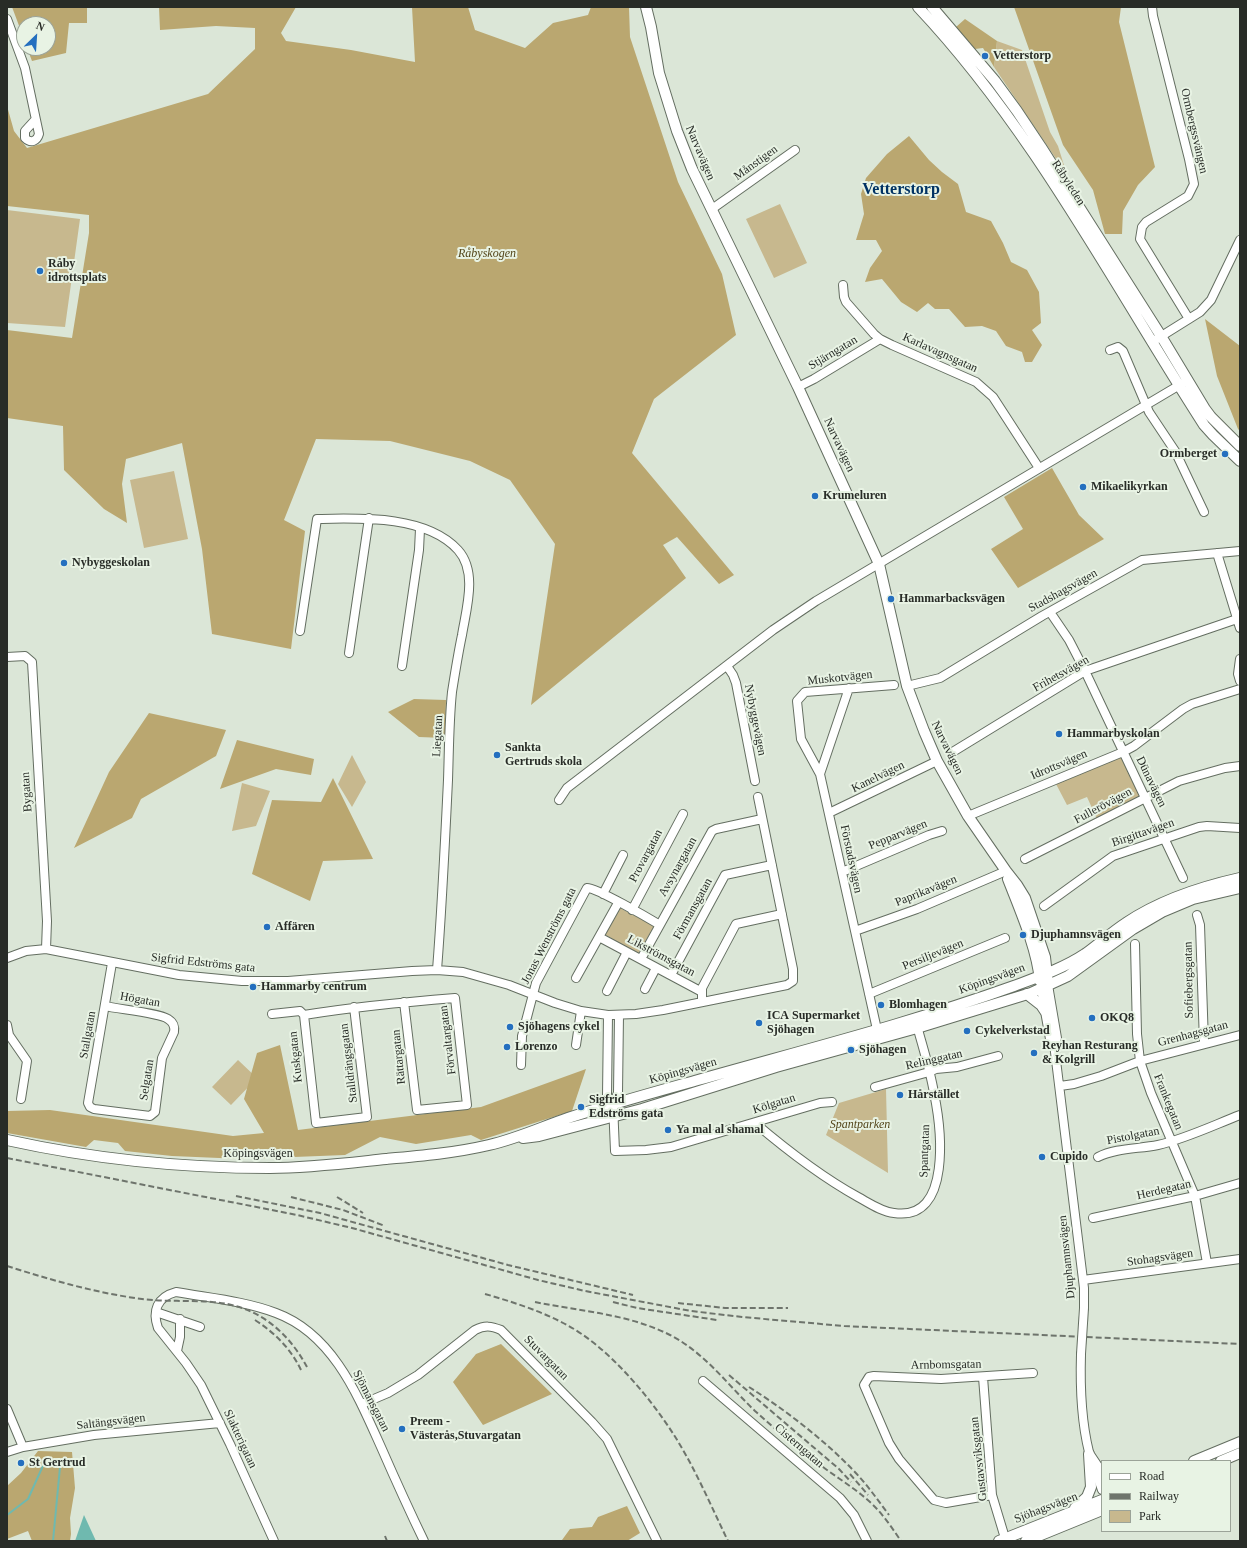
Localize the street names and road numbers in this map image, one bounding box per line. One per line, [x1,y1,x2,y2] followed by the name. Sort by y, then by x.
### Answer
[1177,87,1211,175] street label: Ormbergssvängen
[682,124,718,182] street label: Narvavägen
[731,142,781,184] street label: Månstigen
[1048,158,1088,208] street label: Råbyleden
[900,330,980,376] street label: Karlavagnsgatan
[806,333,860,373] street label: Stjärngatan
[820,416,858,474] street label: Narvavägen
[1026,566,1100,616] street label: Stadshagsvägen
[1030,653,1092,695] street label: Frihetsvägen
[807,667,873,689] street label: Muskotvägen
[741,683,769,757] street label: Nybyggevägen
[430,715,446,757] street label: Liegatan
[928,719,966,777] street label: Narvavägen
[1029,747,1089,783] street label: Idrottsvägen
[1133,754,1169,810] street label: Dünavägen
[849,758,907,796] street label: Kanelvägen
[18,772,36,812] street label: Bygatan
[1072,785,1134,827] street label: Fullerövägen
[1110,816,1176,850] street label: Birgittavägen
[867,817,929,853] street label: Pepparvägen
[837,824,865,894] street label: Förstadsvägen
[626,827,666,885] street label: Provargatan
[656,835,700,899] street label: Avsynargatan
[893,872,959,910] street label: Paprikavägen
[670,876,716,942] street label: Förmansgatan
[518,885,580,987] street label: Jonas Wenströms gata
[625,932,697,980] street label: Likströmsgatan
[900,936,966,974] street label: Persiljevägen
[1181,941,1197,1019] street label: Sofiebergsgatan
[150,950,256,976] street label: Sigfrid Edströms gata
[957,960,1027,998] street label: Köpingsvägen
[119,989,161,1011] street label: Högatan
[437,1005,459,1075] street label: Förvaltargatan
[77,1010,99,1060] street label: Stallgatan
[1156,1018,1230,1050] street label: Grenhagsgatan
[337,1022,361,1104] street label: Stalldrängsgatan
[389,1029,409,1085] street label: Rättargatan
[286,1031,306,1083] street label: Kuskgatan
[904,1046,964,1074] street label: Relinggatan
[648,1055,718,1087] street label: Köpingsvägen
[137,1058,157,1102] street label: Selgatan
[1150,1072,1186,1132] street label: Frankegatan
[751,1091,797,1117] street label: Kölgatan
[917,1124,933,1178] street label: Spantgatan
[1105,1124,1161,1148] street label: Pistolgatan
[223,1147,293,1161] street label: Köpingsvägen
[1135,1177,1193,1203] street label: Herdegatan
[1055,1214,1079,1300] street label: Djuphamnsvägen
[1126,1246,1194,1270] street label: Stohagsvägen
[521,1333,571,1383] street label: Stuvargatan
[911,1357,981,1373] street label: Arnbomsgatan
[349,1368,393,1434] street label: Sjömansgatan
[220,1407,260,1471] street label: Slakterigatan
[76,1411,146,1433] street label: Saltängsvägen
[967,1416,991,1502] street label: Gustavsviksgatan
[771,1421,827,1471] street label: Cisterngatan
[1012,1489,1080,1527] street label: Sjöhagsvägen

